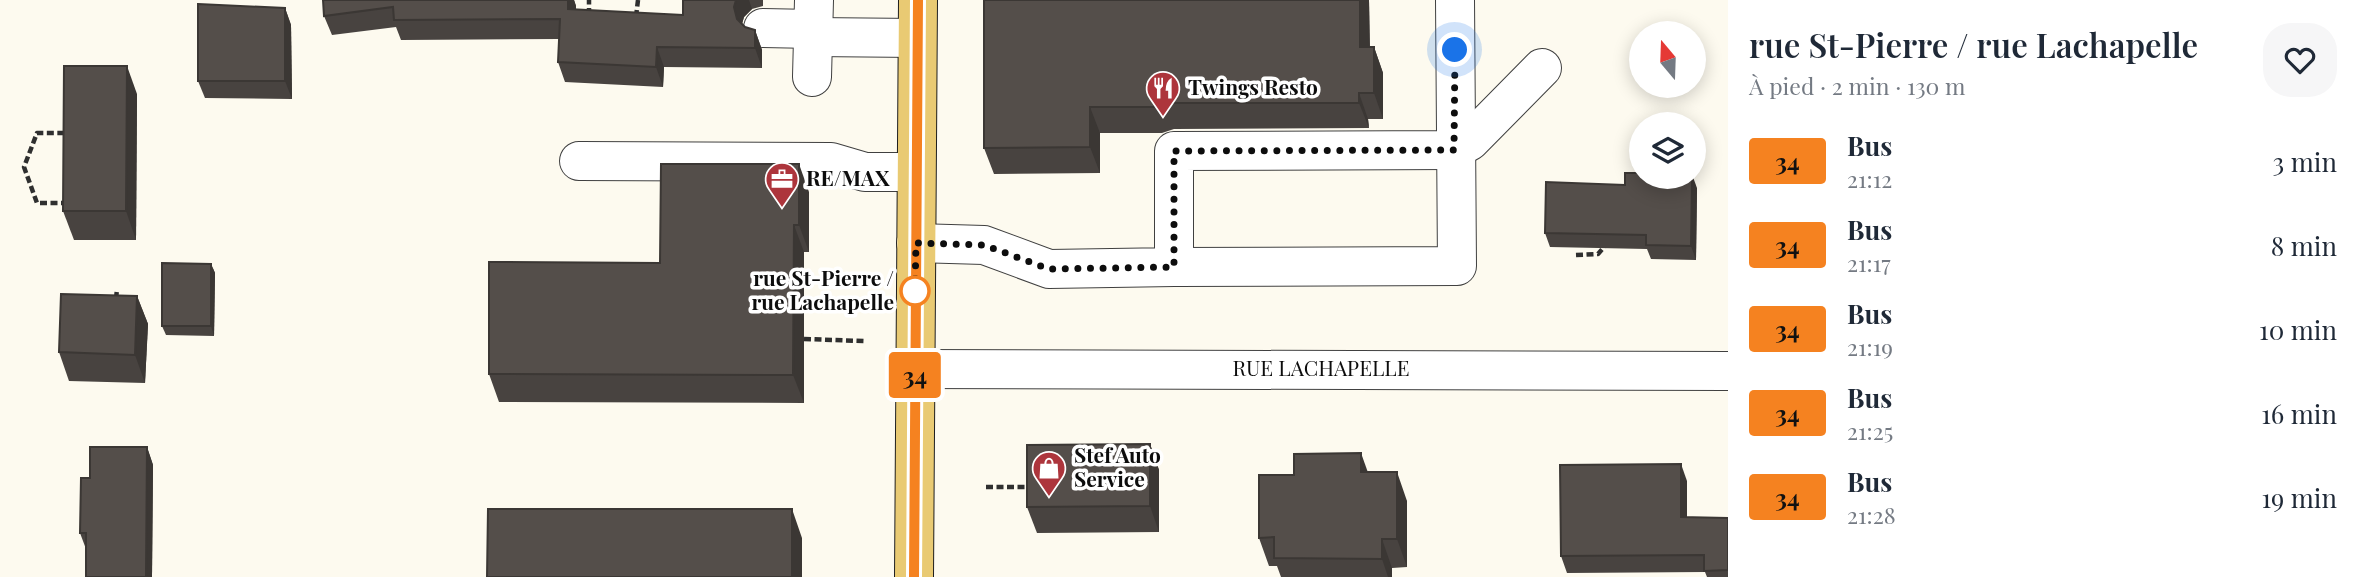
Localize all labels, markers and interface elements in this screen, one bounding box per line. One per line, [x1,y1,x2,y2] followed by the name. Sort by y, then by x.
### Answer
[1629,21,1706,98] north arrow
[1629,21,1706,189] map controls
[1749,22,2198,66] text: rue St-Pierre / rue Lachapelle
[2263,23,2337,97] button: heart
[1437,32,1472,67] your location
[1144,69,1182,118] restaurant icon: Twings Resto
[1749,70,1965,101] text: À pied · 2 min · 130 m
[1188,72,1318,100] place label: Twings Resto
[1629,112,1706,189] button: layers
[1847,128,1892,163] text: Bus
[2273,144,2337,179] text: 3 min
[1775,145,1800,177] text: 34
[763,160,801,209] office icon: RE/MAX
[806,163,890,191] place label: RE/MAX
[1847,163,1892,194] text: 21:12
[1847,212,1892,247] text: Bus
[2271,228,2337,263] text: 8 min
[1775,229,1800,261] text: 34
[1847,247,1891,278] text: 21:17
[751,263,894,315] place label: rue St-Pierre / rue Lachapelle
[900,276,930,306] marker: rue St-Pierre / rue Lachapelle
[1847,296,1892,331] text: Bus
[2259,312,2337,347] text: 10 min
[1775,313,1800,345] text: 34
[1847,331,1893,362] text: 21:19
[884,352,946,398] line badge: 34
[1233,353,1409,381] street label: RUE LACHAPELLE
[903,359,927,391] text: 34
[1847,380,1892,415] text: Bus
[2261,396,2337,431] text: 16 min
[1775,397,1800,429] text: 34
[1847,415,1893,446] text: 21:25
[1074,440,1161,492] place label: Stef Auto Service
[1030,449,1068,498] shop icon: Stef Auto Service
[1847,464,1892,499] text: Bus
[2261,480,2337,515] text: 19 min
[1775,481,1800,513] text: 34
[1847,499,1896,530] text: 21:28

